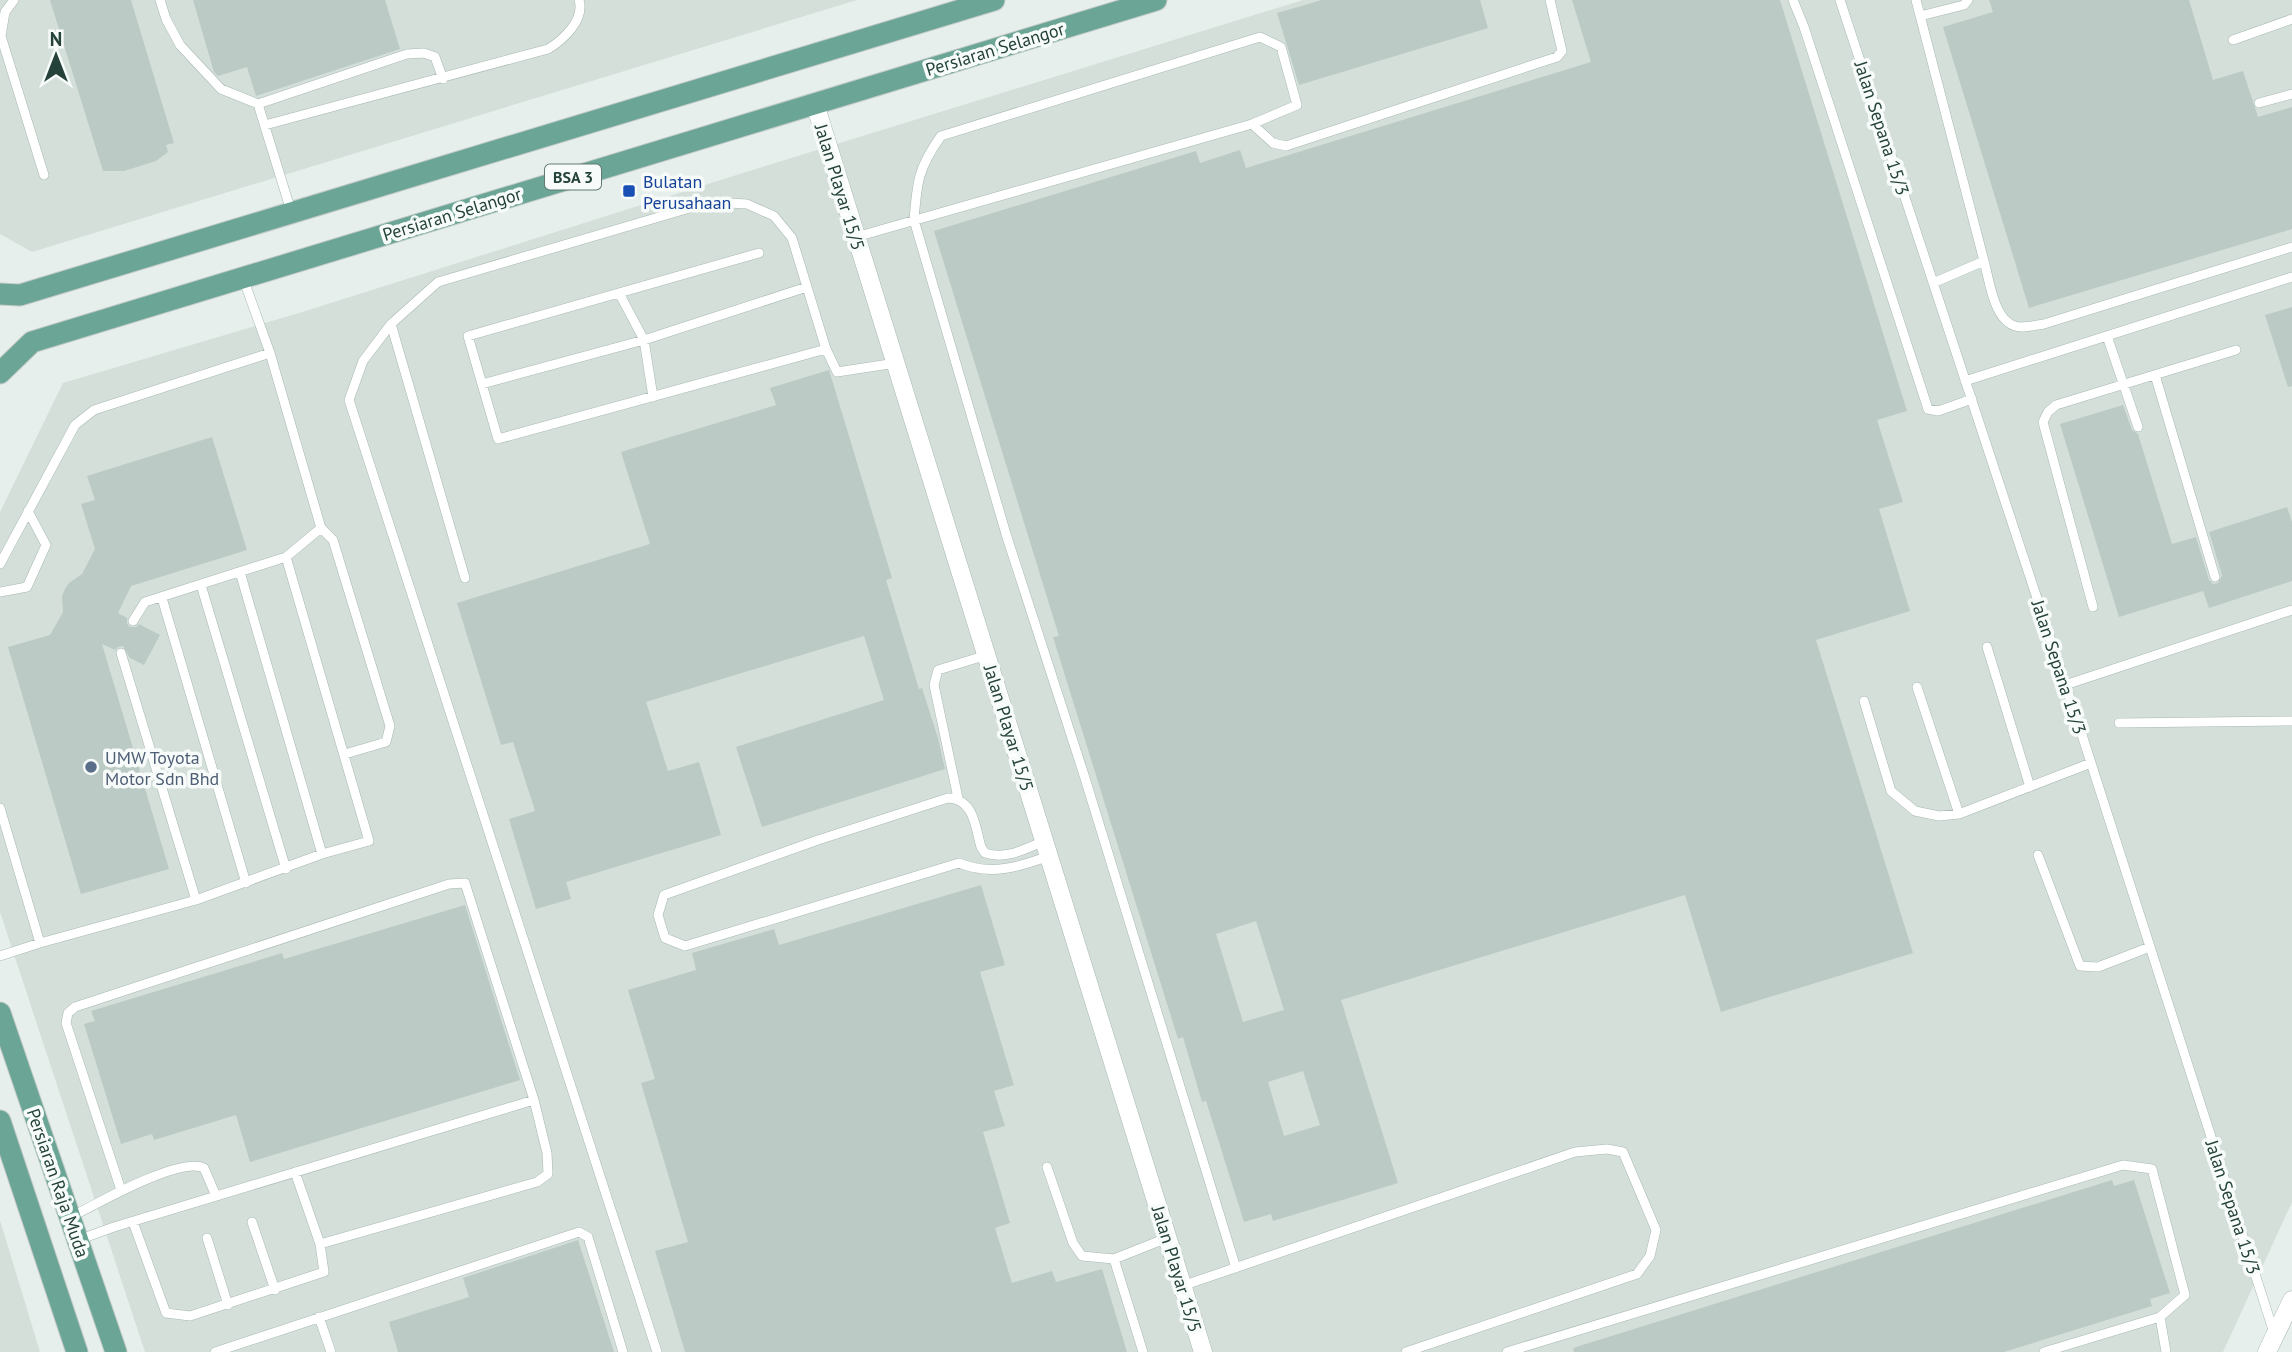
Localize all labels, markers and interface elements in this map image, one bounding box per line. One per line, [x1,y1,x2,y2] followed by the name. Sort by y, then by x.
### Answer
[923,17,1067,81] street label: Persiaran Selangor
[21,21,91,91] north arrow
[50,27,62,51] text: N
[1849,57,1915,198] street label: Jalan Sepana 15/3
[810,120,870,253] street label: Jalan Playar 15/5
[545,164,601,190] road number: BSA 3
[643,170,731,214] place label: Bulatan Perusahaan
[380,182,524,246] street label: Persiaran Selangor
[621,183,637,199] marker: Bulatan Perusahaan
[2026,596,2092,737] street label: Jalan Sepana 15/3
[979,661,1039,794] street label: Jalan Playar 15/5
[105,746,219,790] place label: UMW Toyota Motor Sdn Bhd
[83,759,99,775] marker: UMW Toyota Motor Sdn Bhd
[22,1105,94,1261] street label: Persiaran Raja Muda
[2200,1136,2266,1277] street label: Jalan Sepana 15/3
[1147,1202,1207,1335] street label: Jalan Playar 15/5

